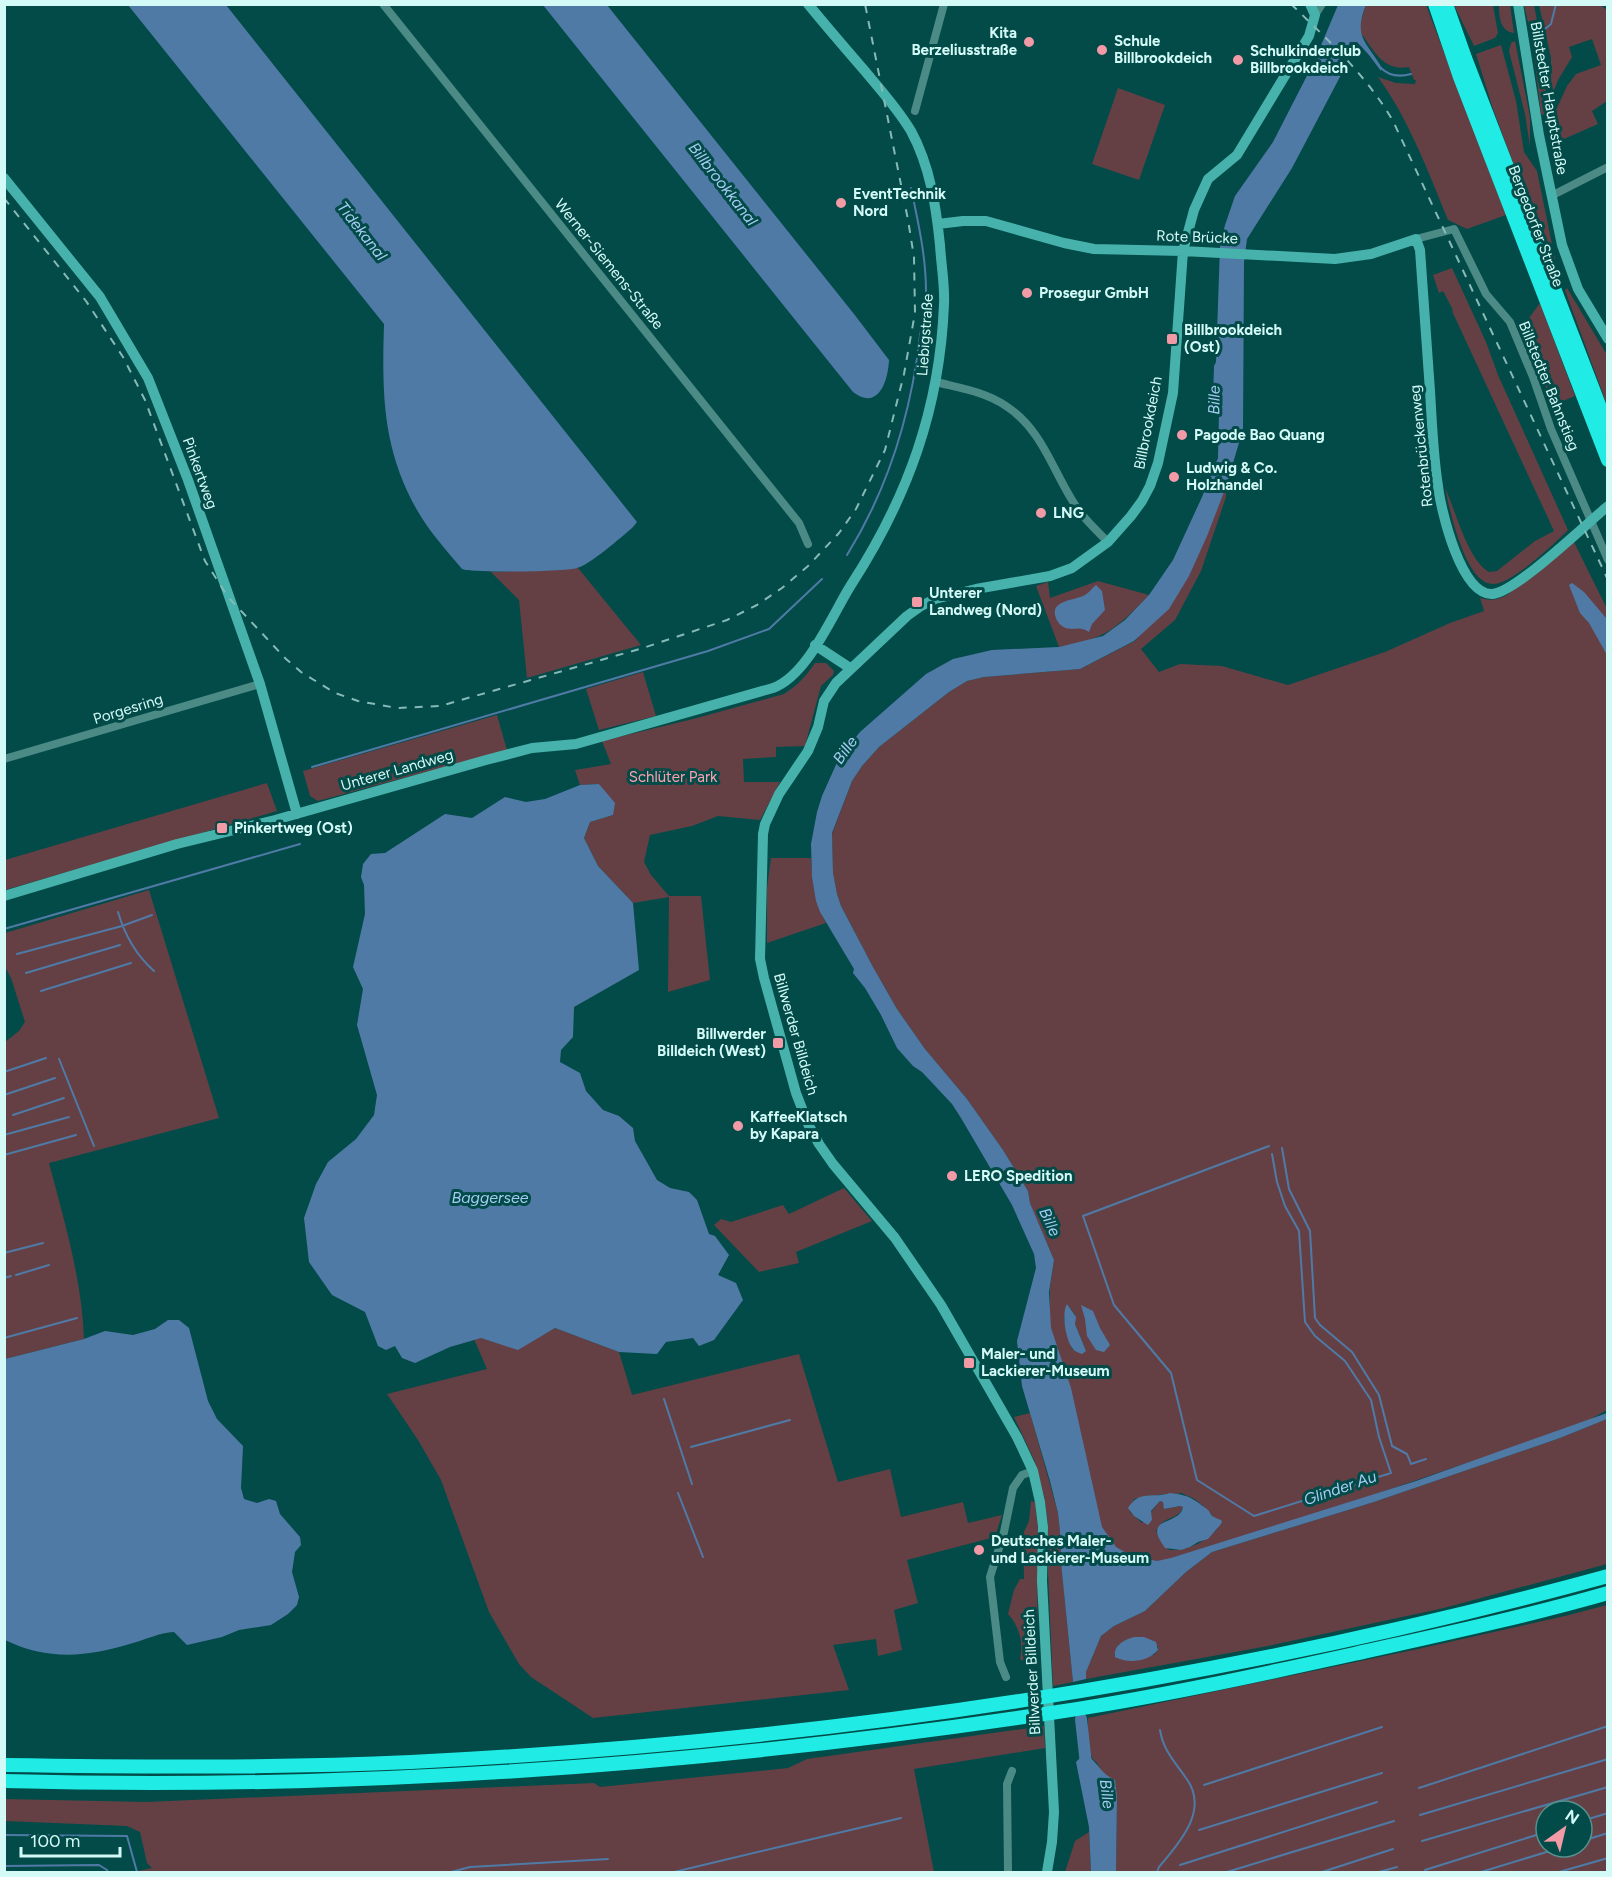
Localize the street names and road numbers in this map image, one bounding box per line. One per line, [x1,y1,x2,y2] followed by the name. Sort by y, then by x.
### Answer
[1527,20,1571,176] street label: Billstedter Hauptstraße
[1505,163,1567,289] street label: Bergedorfer Straße
[551,195,667,333] street label: Werner-Siemens-Straße
[1156,227,1238,247] street label: Rote Brücke
[913,293,937,377] street label: Liebigstraße
[1515,319,1583,453] street label: Billstedter Bahnstieg
[1130,375,1166,471] street label: Billbrookdeich
[1406,384,1436,508] street label: Rotenbrückenweg
[179,435,221,511] street label: Pinkertweg
[91,690,165,728] street label: Porgesring
[339,745,455,795] street label: Unterer Landweg
[770,971,822,1097] street label: Billwerder Billdeich
[1020,1609,1044,1735] street label: Billwerder Billdeich

